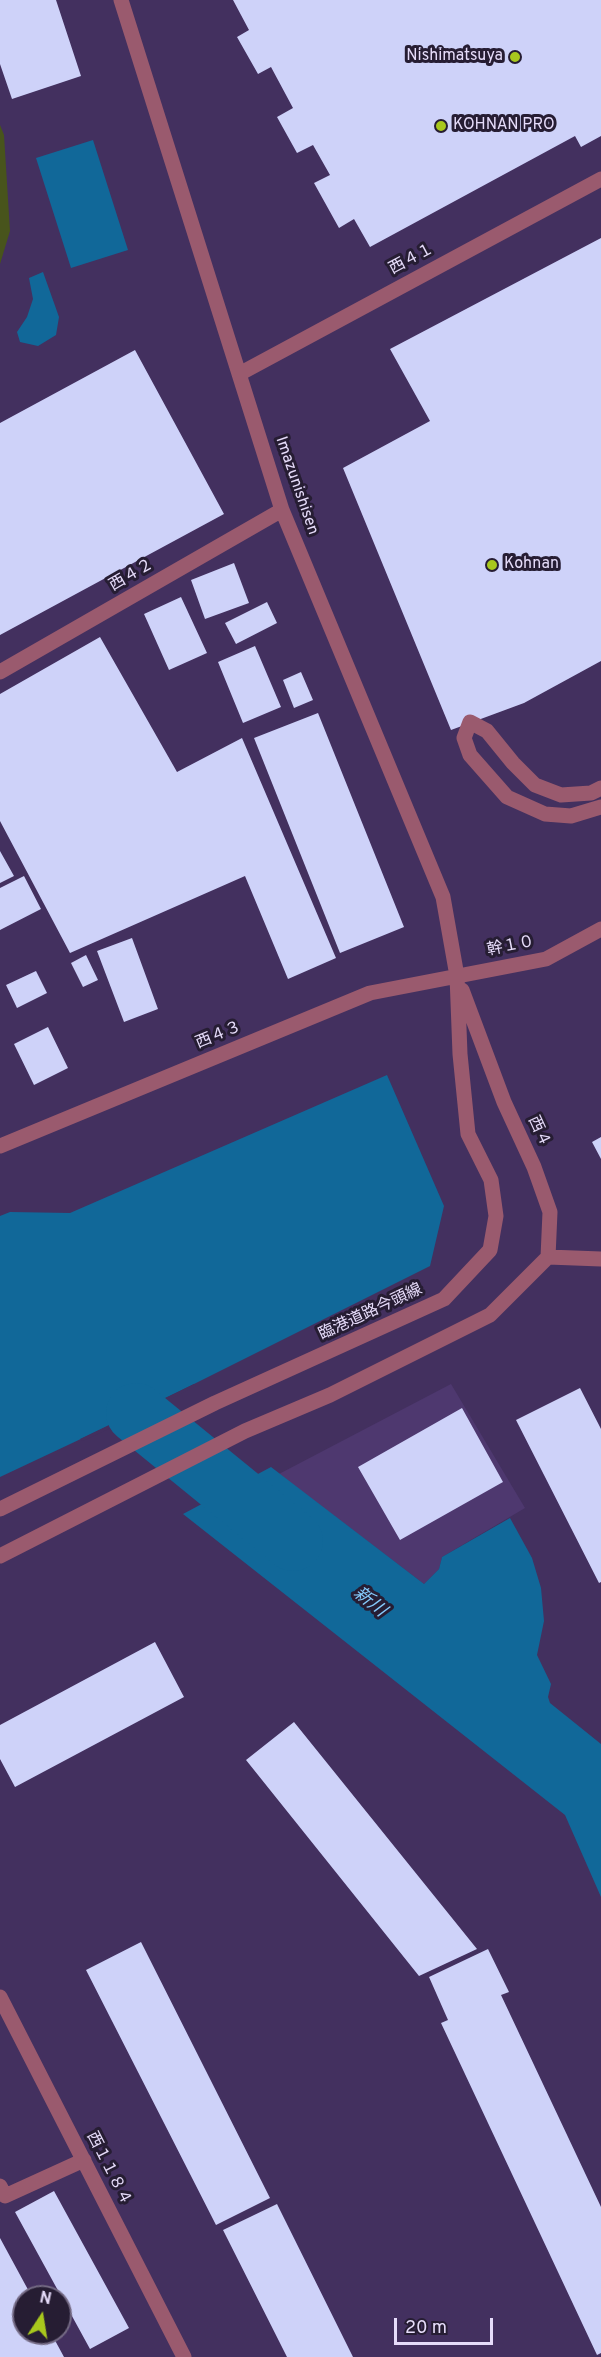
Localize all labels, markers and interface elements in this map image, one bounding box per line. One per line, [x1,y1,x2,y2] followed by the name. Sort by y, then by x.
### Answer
[406,47,503,67] place label: Nishimatsuya
[508,50,522,64] marker: Nishimatsuya
[453,116,555,136] place label: KOHNAN PRO
[434,119,448,133] marker: KOHNAN PRO
[386,240,438,280] street label: 西４１
[270,434,322,538] street label: Imazunishisen
[504,555,559,575] place label: Kohnan
[106,556,158,596] street label: 西４２
[485,558,499,572] marker: Kohnan
[486,933,536,961] street label: 幹１０
[193,1018,245,1054] street label: 西４３
[523,1113,553,1151] street label: 西４
[316,1281,426,1345] street label: 臨港道路今頭線
[348,1583,390,1623] water label: 新川
[81,2129,135,2209] street label: 西１１８４
[12,2285,72,2345] north arrow
[38,2288,53,2310] text: N
[397,2306,496,2344] scale bar
[405,2317,447,2340] text: 20 m

